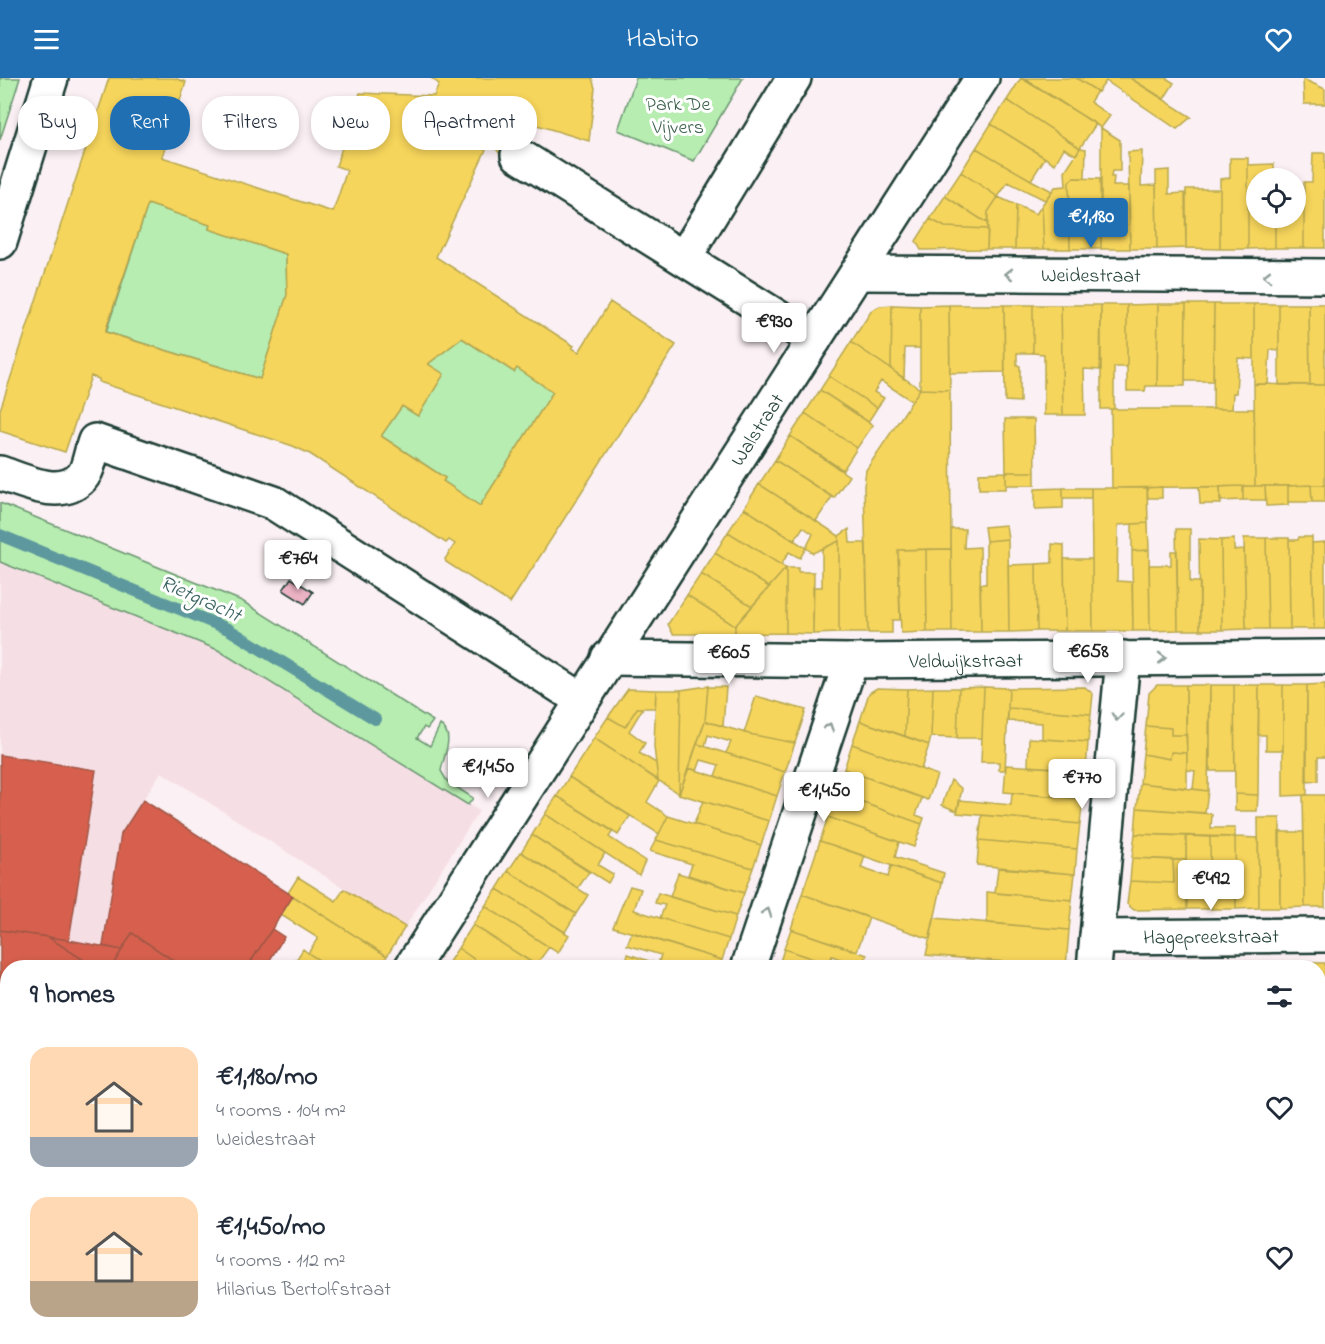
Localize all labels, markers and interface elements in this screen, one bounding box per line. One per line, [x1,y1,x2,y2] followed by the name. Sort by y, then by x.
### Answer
[626,20,699,59] text: Habito
[30,23,63,56] icon: menu
[1262,23,1295,56] icon: heart
[646,91,710,143] park label: Park De Vijvers
[18,96,98,150] chip: Buy
[110,96,190,150] chip: Rent
[202,96,299,150] chip: Filters
[311,96,390,150] chip: New
[402,96,537,150] chip: Apartment
[1246,168,1306,228] map controls
[1246,168,1306,228] button: locate
[1042,198,1140,249] pin: €1,180
[1068,203,1114,232] text: €1,180
[1041,262,1141,292] street label: Weidestraat
[1004,268,1013,280] one-way arrow
[1262,270,1271,282] one-way arrow
[738,303,810,354] pin: €930
[756,308,792,337] text: €930
[725,388,793,473] street label: Walstraat
[262,540,334,591] pin: €764
[278,545,318,574] text: €764
[155,569,247,633] water label: Rietgracht
[1052,633,1124,684] pin: €658
[693,634,765,685] pin: €605
[1067,638,1109,667] text: €658
[708,639,750,668] text: €605
[908,648,1023,678] street label: Veldwijkstraat
[1157,652,1166,664] one-way arrow
[1111,712,1124,721] one-way arrow
[822,722,834,733] one-way arrow
[439,748,537,799] pin: €1,450
[462,753,514,782] text: €1,450
[1046,759,1118,810] pin: €770
[1062,764,1102,793] text: €770
[775,772,873,823] pin: €1,450
[798,777,850,806] text: €1,450
[1175,860,1247,911] pin: €492
[1192,865,1230,894] text: €492
[760,907,772,918] one-way arrow
[1143,923,1279,954] street label: Hagepreekstraat
[30,977,115,1015] text: 9 homes
[1263,980,1296,1013] icon: filters
[216,1059,318,1097] text: €1,180/mo
[78,1071,150,1143] icon: home
[1263,1091,1296,1124] icon: heart
[216,1097,346,1126] text: 4 rooms · 104 m²
[216,1126,316,1155] text: Weidestraat
[216,1209,325,1247] text: €1,450/mo
[78,1221,150,1293] icon: home
[1263,1241,1296,1274] icon: heart
[216,1247,345,1276] text: 4 rooms · 112 m²
[216,1276,391,1305] text: Hilarius Bertolfstraat

